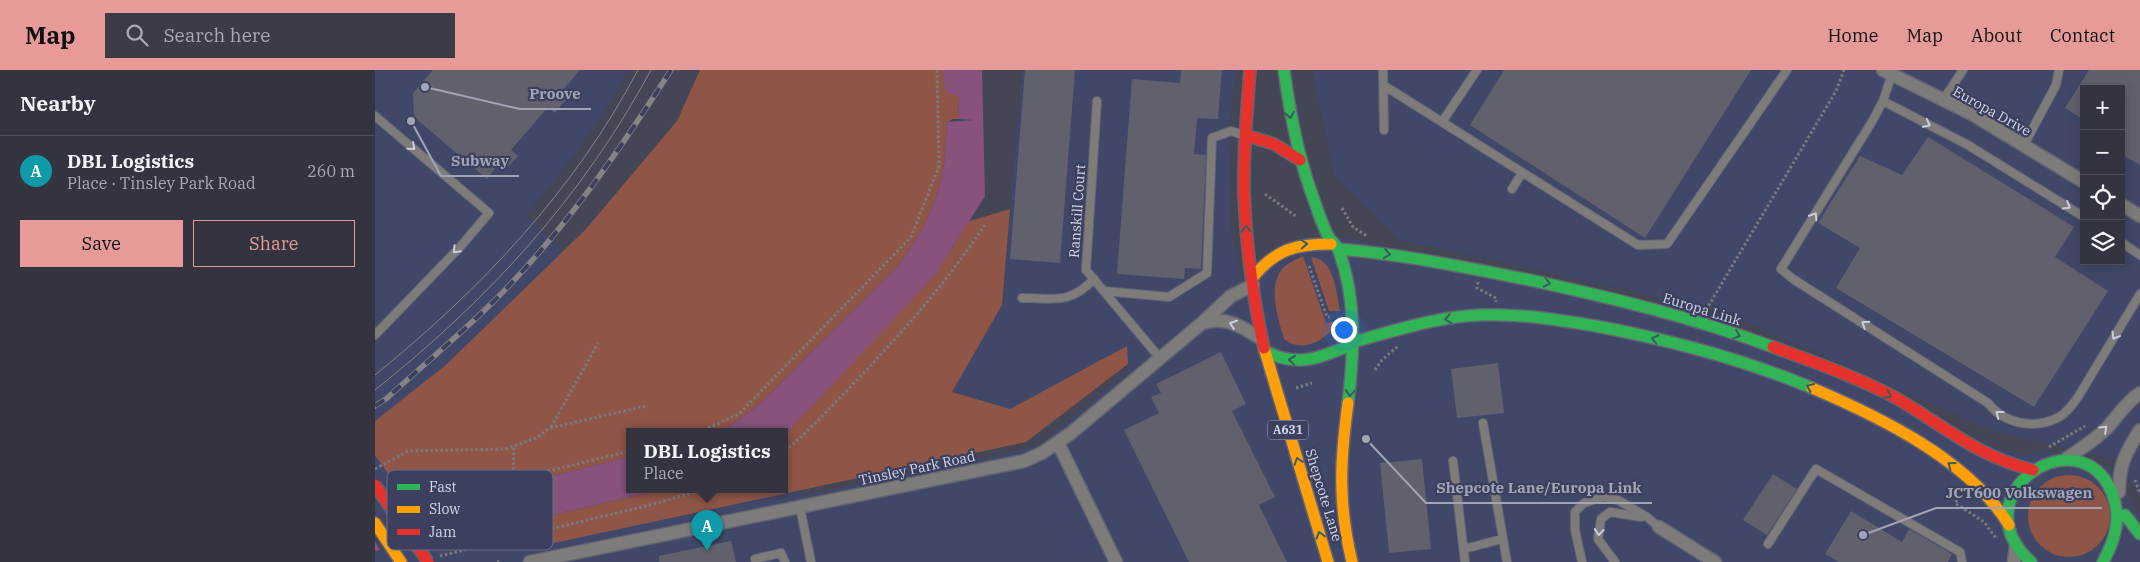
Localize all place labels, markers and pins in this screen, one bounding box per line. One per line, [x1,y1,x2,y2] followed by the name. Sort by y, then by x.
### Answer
[520,79,591,109] callout: Proove
[441,146,519,176] callout: Subway
[1426,473,1652,503] callout: Shepcote Lane/Europa Link
[1936,478,2102,508] callout: JCT600 Volkswagen
[691,510,723,551] pin: A

